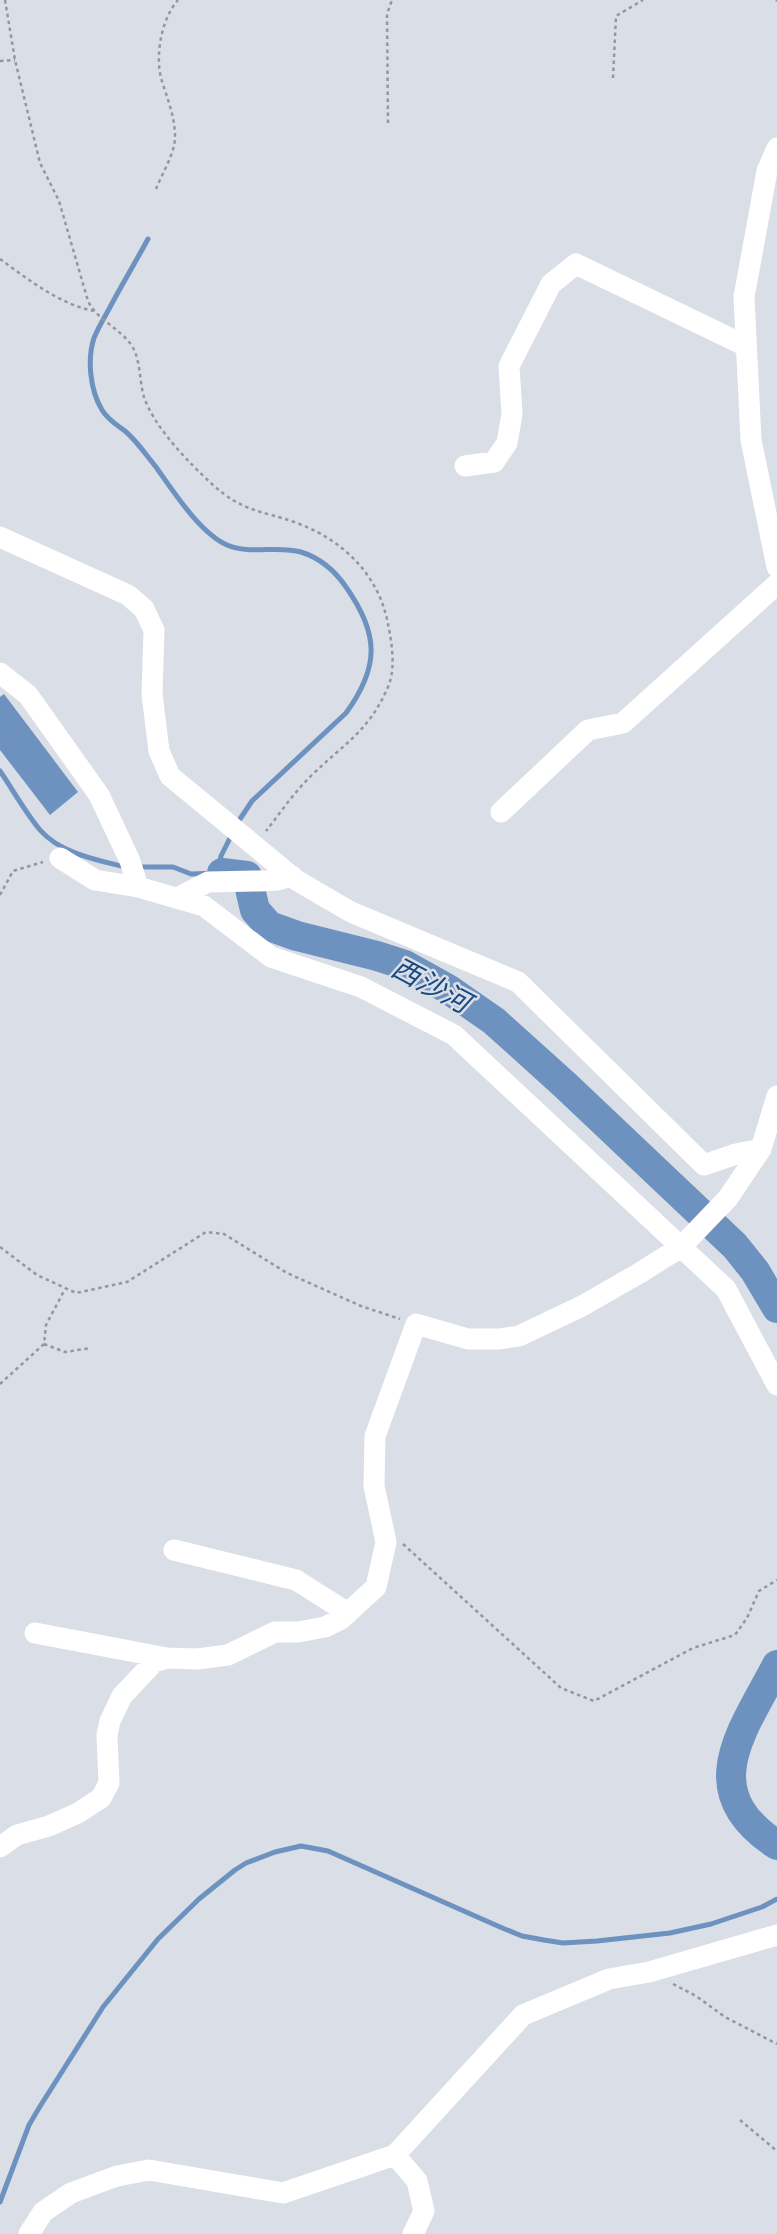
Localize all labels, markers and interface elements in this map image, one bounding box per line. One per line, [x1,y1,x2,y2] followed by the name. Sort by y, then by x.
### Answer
[386,950,480,1022] water label: 西沙河

